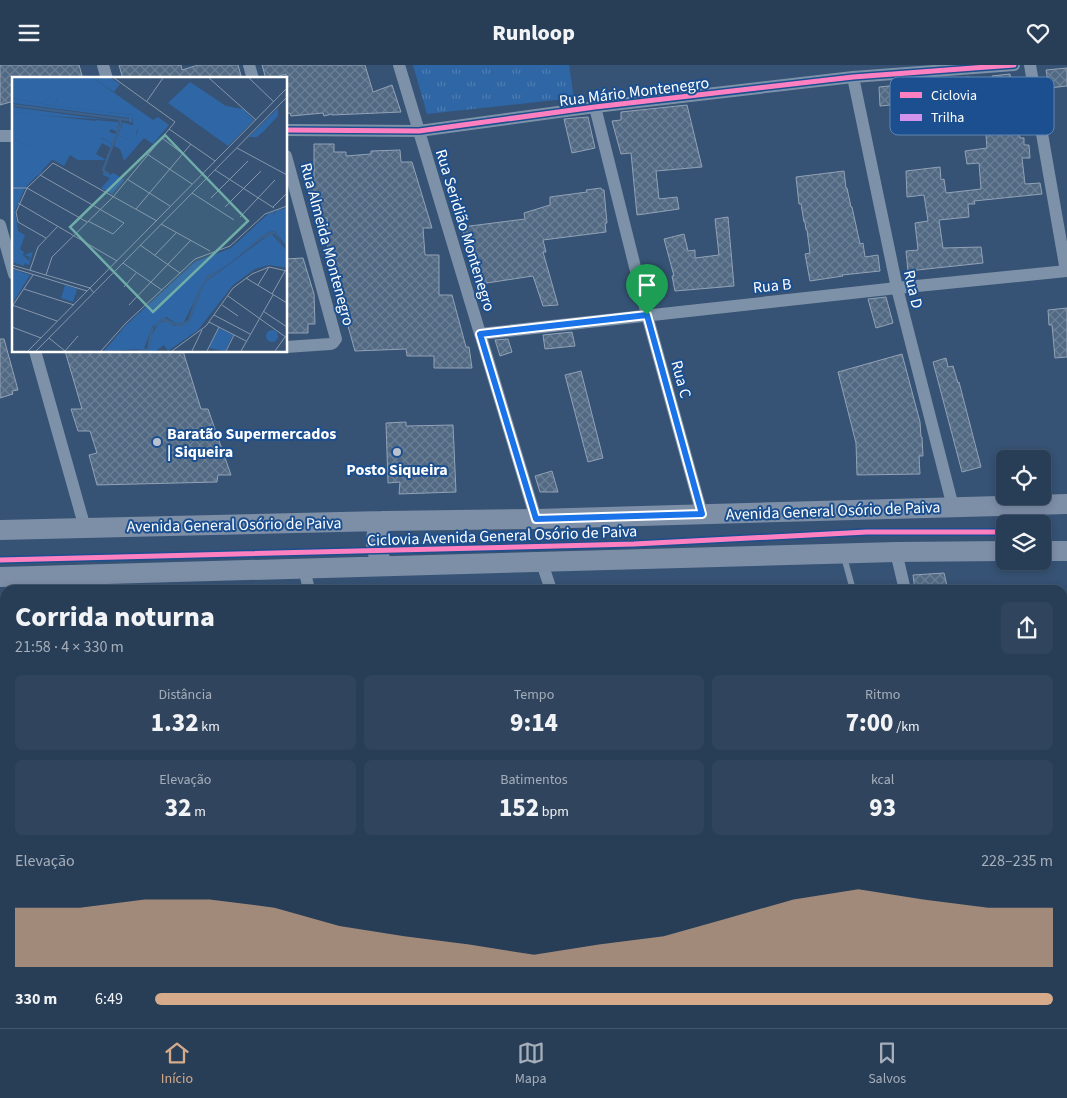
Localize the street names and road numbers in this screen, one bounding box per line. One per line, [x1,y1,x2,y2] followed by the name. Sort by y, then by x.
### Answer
[558,72,710,112] street label: Rua Mário Montenegro
[430,146,500,314] street label: Rua Seridião Montenegro
[295,160,359,328] street label: Rua Almeida Montenegro
[898,268,928,311] street label: Rua D
[752,273,792,299] street label: Rua B
[665,358,697,401] street label: Rua C
[725,496,941,526] street label: Avenida General Osório de Paiva
[126,512,342,538] street label: Avenida General Osório de Paiva
[366,520,638,552] street label: Ciclovia Avenida General Osório de Paiva

